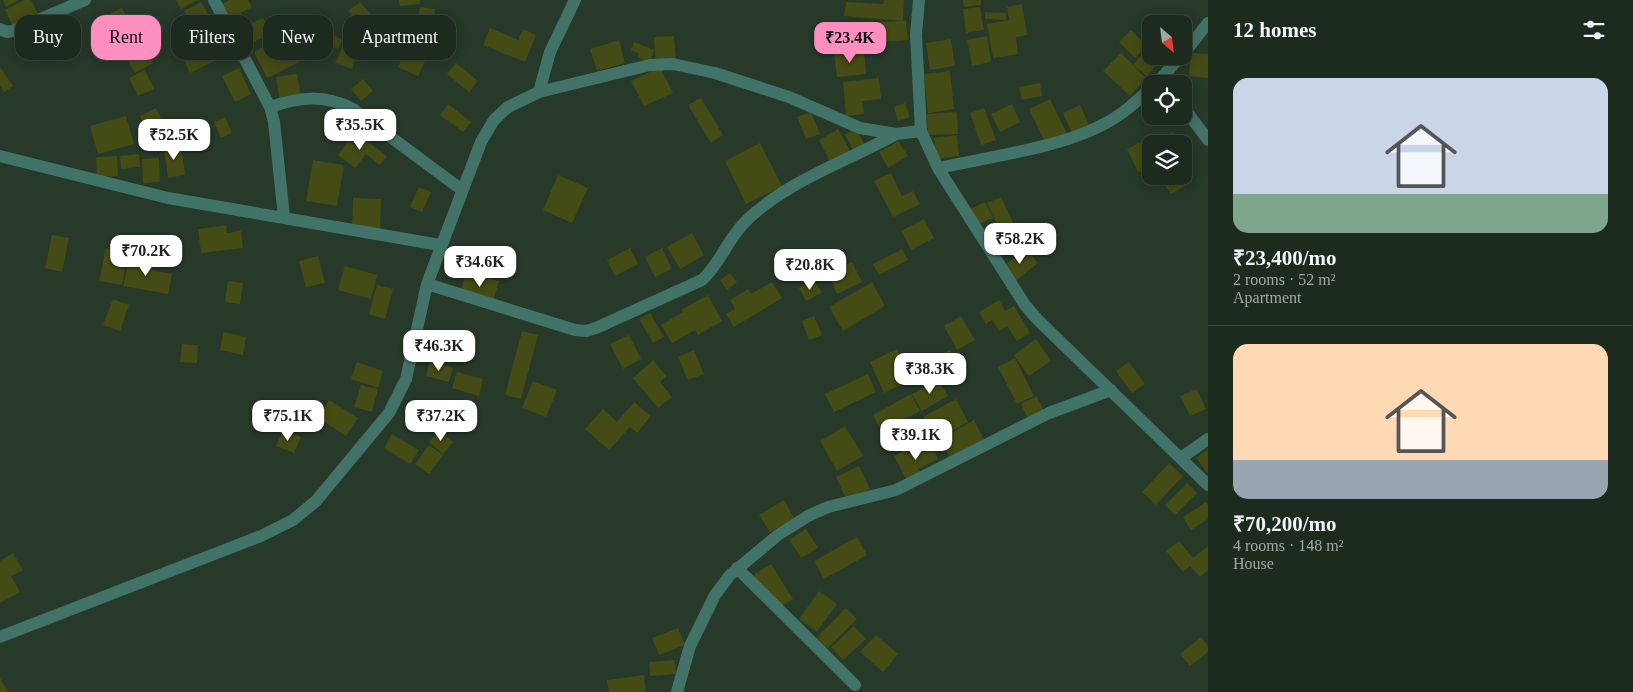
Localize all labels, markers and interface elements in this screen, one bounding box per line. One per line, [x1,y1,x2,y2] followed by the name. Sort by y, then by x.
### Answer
[15,15,81,60] chip: Buy
[91,15,161,60] chip: Rent
[171,15,253,60] chip: Filters
[263,15,333,60] chip: New
[343,15,456,60] chip: Apartment
[1142,15,1192,65] north arrow
[1142,15,1192,185] map controls
[1580,16,1608,44] icon: filters
[1233,18,1316,42] text: 12 homes
[809,22,891,64] pin: ₹23.4K
[825,29,875,46] text: ₹23.4K
[1142,75,1192,125] button: locate
[319,108,401,151] pin: ₹35.5K
[1376,111,1466,201] icon: home
[335,116,385,133] text: ₹35.5K
[133,119,215,161] pin: ₹52.5K
[149,126,199,143] text: ₹52.5K
[1142,135,1192,185] button: layers
[979,222,1061,265] pin: ₹58.2K
[995,230,1045,247] text: ₹58.2K
[105,234,187,277] pin: ₹70.2K
[121,242,171,259] text: ₹70.2K
[439,246,521,288] pin: ₹34.6K
[1233,246,1337,270] text: ₹23,400/mo
[769,248,851,291] pin: ₹20.8K
[455,253,505,270] text: ₹34.6K
[785,256,835,273] text: ₹20.8K
[1233,271,1336,288] text: 2 rooms · 52 m²
[1233,289,1301,306] text: Apartment
[398,330,480,372] pin: ₹46.3K
[414,337,464,354] text: ₹46.3K
[889,352,971,395] pin: ₹38.3K
[905,360,955,377] text: ₹38.3K
[1376,376,1466,466] icon: home
[247,400,329,442] pin: ₹75.1K
[400,400,482,442] pin: ₹37.2K
[263,407,313,424] text: ₹75.1K
[416,407,466,424] text: ₹37.2K
[875,418,957,461] pin: ₹39.1K
[891,426,941,443] text: ₹39.1K
[1233,512,1337,536] text: ₹70,200/mo
[1233,537,1344,554] text: 4 rooms · 148 m²
[1233,555,1274,572] text: House

